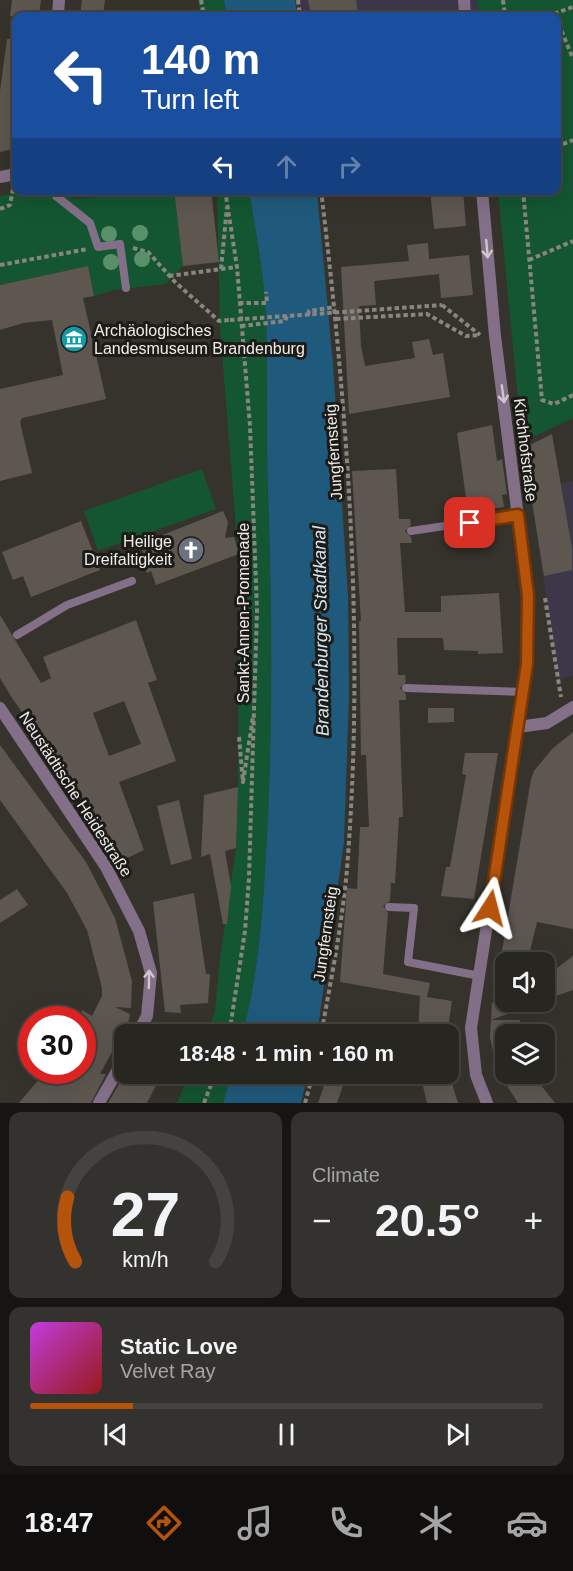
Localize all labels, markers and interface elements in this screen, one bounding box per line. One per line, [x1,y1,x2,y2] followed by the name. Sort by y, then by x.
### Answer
[42,36,120,114] icon: left
[141,36,260,83] text: 140 m
[141,85,239,115] text: Turn left
[207,150,240,183] icon: left
[270,150,303,183] icon: ahead
[333,150,366,183] icon: right
[482,238,493,258] one-way arrow
[94,322,305,357] place label: Archäologisches Landesmuseum Brandenburg
[59,324,89,354] museum icon: Archäologisches Landesmuseum Brandenburg
[497,384,508,403] one-way arrow
[511,397,540,503] street label: Kirchhofstraße
[322,403,345,500] street label: Jungfernsteig
[444,497,495,548] pin
[453,506,486,539] icon: arrive
[235,523,252,703] street label: Sankt-Annen-Promenade
[309,525,333,736] water label: Brandenburger Stadtkanal
[84,533,173,568] place label: Heilige Dreifaltigkeit
[176,535,206,565] church icon: Heilige Dreifaltigkeit
[16,709,135,880] street label: Neustädtische Heidestraße
[458,876,522,940] position arrow
[310,885,341,983] street label: Jungfernsteig
[495,952,555,1084] map controls
[495,952,555,1012] button: sound
[144,970,155,989] one-way arrow
[18,1006,96,1084] speed limit sign: 30
[495,1024,555,1084] button: layers
[179,1041,394,1066] text: 18:48 · 1 min · 160 m
[312,1164,380,1186] text: Climate
[111,1180,180,1249] text: 27
[375,1195,480,1246] text: 20.5°
[312,1202,331,1239] text: −
[524,1202,543,1239] text: +
[122,1248,169,1272] text: km/h
[120,1334,237,1359] text: Static Love
[120,1360,216,1382] text: Velvet Ray
[99,1418,132,1451] icon: previous
[270,1418,303,1451] icon: pause
[441,1418,474,1451] icon: next
[143,1502,185,1544] icon: directions
[234,1502,276,1544] icon: music
[325,1502,367,1544] icon: phone
[415,1502,457,1544] icon: climate
[506,1502,548,1544] icon: car
[24,1508,94,1538] text: 18:47

